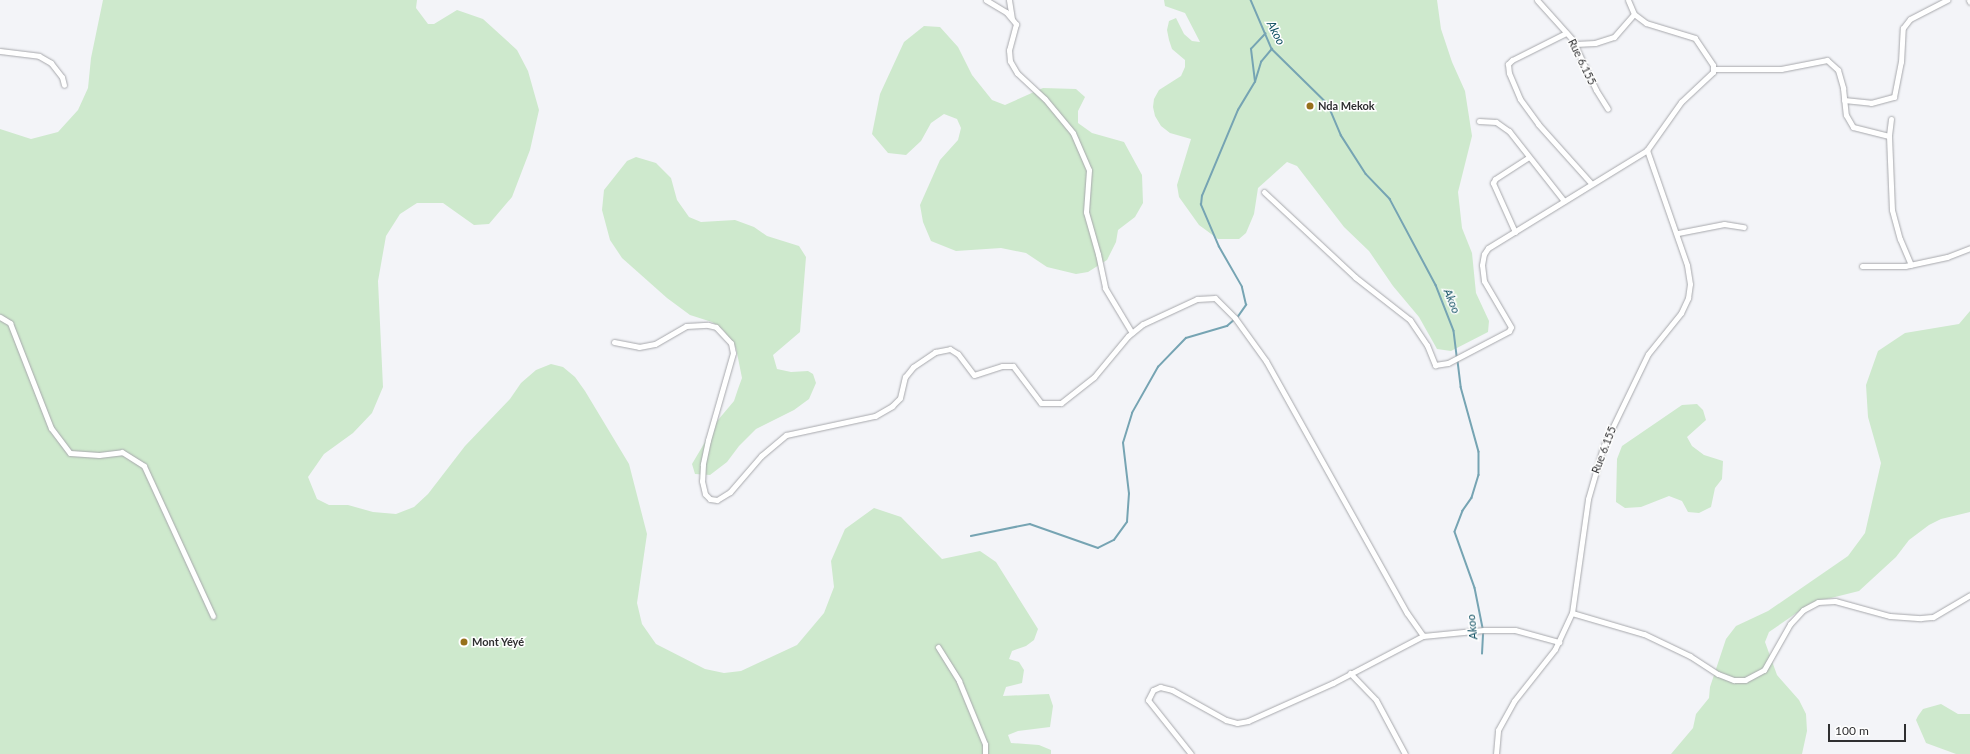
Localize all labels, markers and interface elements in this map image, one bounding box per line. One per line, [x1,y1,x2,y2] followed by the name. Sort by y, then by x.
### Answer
[1264,18,1288,48] water label: Akoo
[1565,37,1599,87] street label: Rue 6.155
[1318,99,1375,113] place label: Nda Mekok
[1305,101,1315,111] marker: Nda Mekok
[1441,287,1463,315] water label: Akoo
[1589,425,1619,475] street label: Rue 6.155
[1464,614,1480,640] water label: Akoo
[472,635,525,649] place label: Mont Yéyé
[459,637,469,647] marker: Mont Yéyé
[1830,716,1908,742] scale bar
[1835,723,1869,738] text: 100 m

